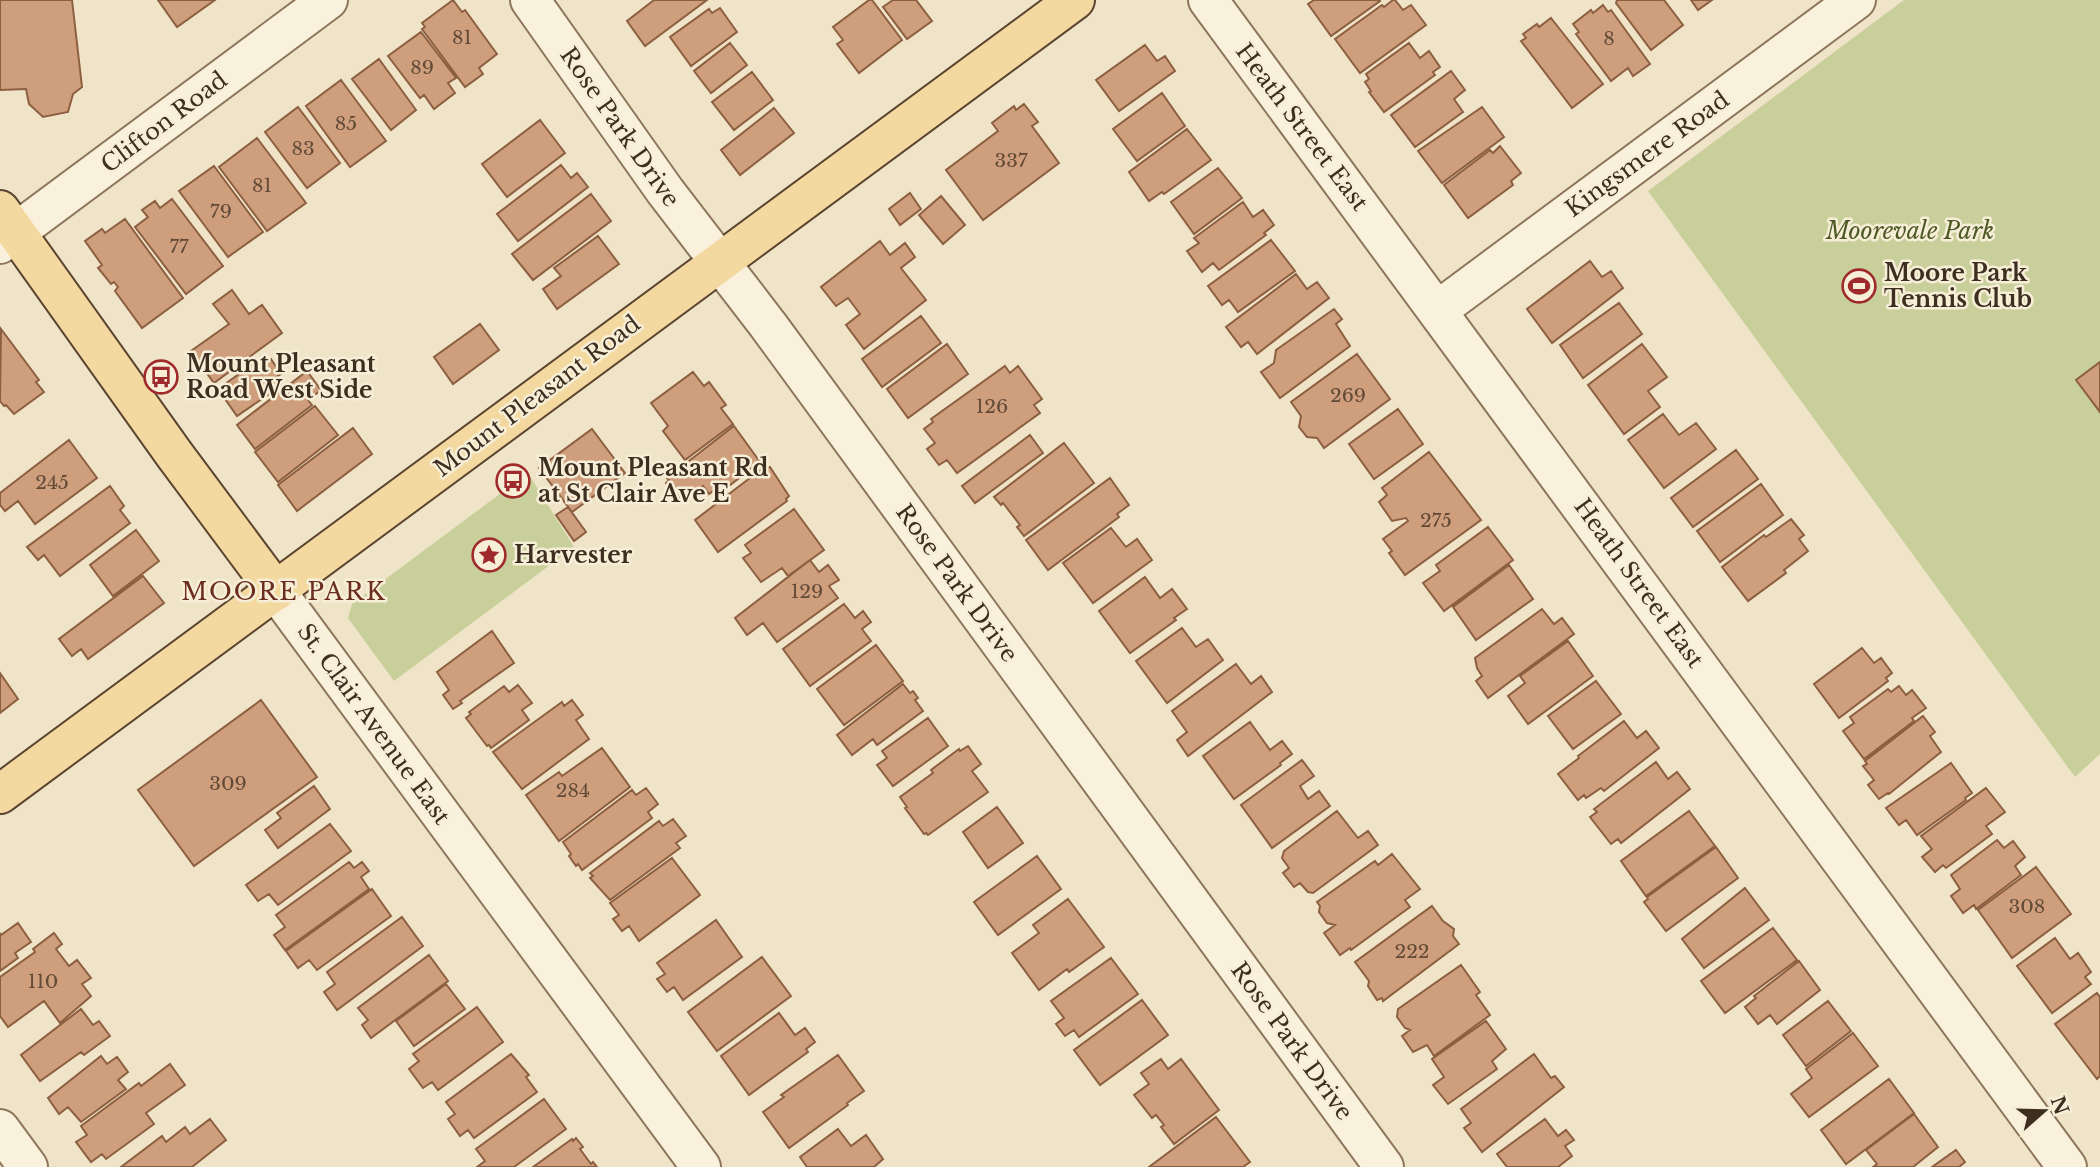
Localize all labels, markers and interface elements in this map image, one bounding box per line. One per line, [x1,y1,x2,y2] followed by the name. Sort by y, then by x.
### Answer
[452,26,472,49] house number: 81
[1603,27,1615,50] house number: 8
[1230,38,1374,216] street label: Heath Street East
[554,42,686,212] street label: Rose Park Drive
[410,56,434,79] house number: 89
[95,65,233,179] street label: Clifton Road
[1560,85,1734,223] street label: Kingsmere Road
[335,112,357,135] house number: 85
[291,137,315,160] house number: 83
[995,149,1028,172] house number: 337
[252,174,272,197] house number: 81
[210,200,232,223] house number: 79
[1825,217,1994,245] park label: Moorevale Park
[169,235,189,258] house number: 77
[1884,259,2032,313] place label: Moore Park Tennis Club
[1840,267,1878,305] sports icon: Moore Park Tennis Club
[428,309,646,483] street label: Mount Pleasant Road
[186,350,376,404] place label: Mount Pleasant Road West Side
[142,358,180,396] bus stop icon: Mount Pleasant Road West Side
[1330,384,1366,407] house number: 269
[976,395,1008,418] house number: 126
[538,454,768,508] place label: Mount Pleasant Rd at St Clair Ave E
[494,462,532,500] bus stop icon: Mount Pleasant Rd at St Clair Ave E
[35,471,69,494] house number: 245
[1568,493,1710,673] street label: Heath Street East
[890,498,1024,668] street label: Rose Park Drive
[1420,509,1452,532] house number: 275
[470,536,508,574] place icon: Harvester
[514,541,633,569] place label: Harvester
[181,577,387,606] district label: MOORE PARK
[791,580,823,603] house number: 129
[292,618,456,830] street label: St. Clair Avenue East
[209,772,247,795] house number: 309
[556,779,590,802] house number: 284
[2009,895,2045,918] house number: 308
[1394,940,1430,963] house number: 222
[1225,956,1359,1126] street label: Rose Park Drive
[28,970,58,993] house number: 110
[2009,1076,2079,1146] north arrow
[2046,1093,2073,1118] text: N

